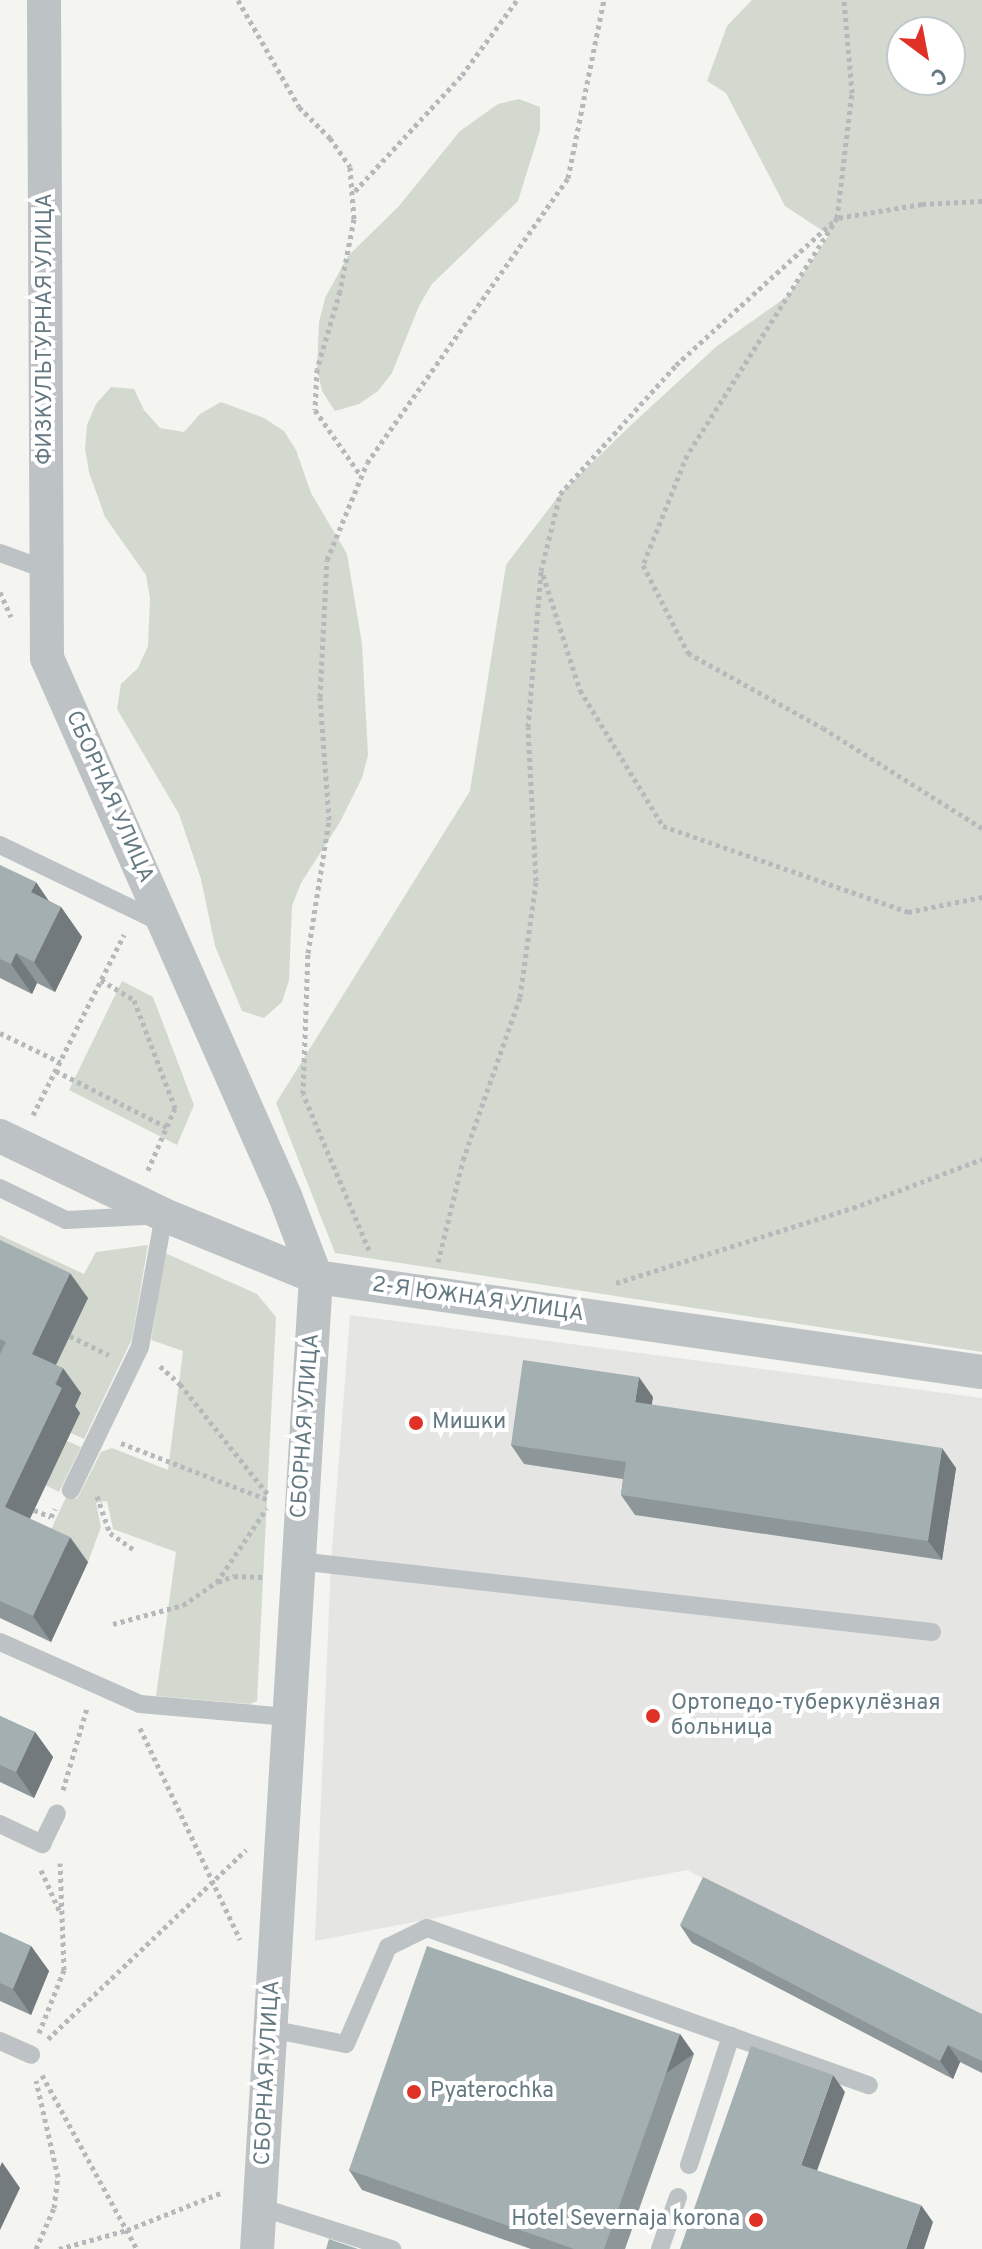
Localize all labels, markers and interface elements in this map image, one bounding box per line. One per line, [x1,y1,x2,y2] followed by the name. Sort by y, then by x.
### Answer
[886,16,966,96] north arrow
[925,60,951,90] text: С
[33,193,59,465] street label: ФИЗКУЛЬТУРНАЯ УЛИЦА
[59,707,159,887] street label: СБОРНАЯ УЛИЦА
[370,1272,586,1328] street label: 2-Я ЮЖНАЯ УЛИЦА
[286,1333,326,1519] street label: СБОРНАЯ УЛИЦА
[432,1410,506,1436] place label: Мишки
[407,1414,425,1432] marker: Мишки
[671,1690,940,1742] place label: Ортопедо-туберкулёзная больница
[642,1705,664,1727] marker: Ортопедо-туберкулёзная больница
[250,1980,286,2166] street label: СБОРНАЯ УЛИЦА
[430,2079,554,2105] place label: Pyaterochka
[405,2083,423,2101] marker: Pyaterochka
[511,2207,740,2233] place label: Hotel Severnaja korona
[747,2211,765,2229] marker: Hotel Severnaja korona

